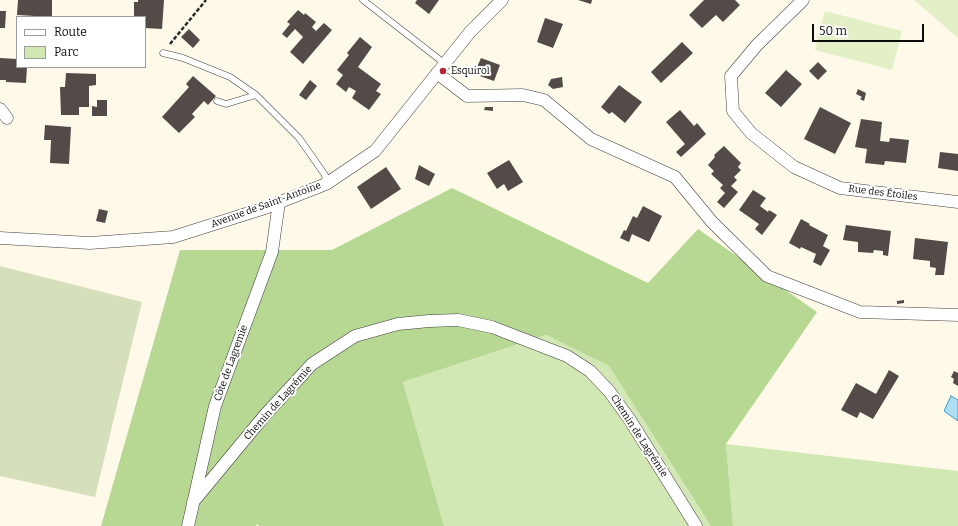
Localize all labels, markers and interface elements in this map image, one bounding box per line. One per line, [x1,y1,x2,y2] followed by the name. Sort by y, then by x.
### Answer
[16,16,146,68] legend
[814,16,926,42] scale bar
[819,24,847,38] text: 50 m
[54,25,87,39] text: Route
[54,45,79,59] text: Parc
[451,65,490,77] place label: Esquirol
[438,66,448,76] marker: Esquirol
[209,179,323,231] street label: Avenue de Saint-Antoine
[848,183,918,203] street label: Rue des Étoiles
[212,323,250,403] street label: Côte de Lagremie
[241,363,315,443] street label: Chemin de Lagrémie
[608,392,670,480] street label: Chemin de Lagrémie

